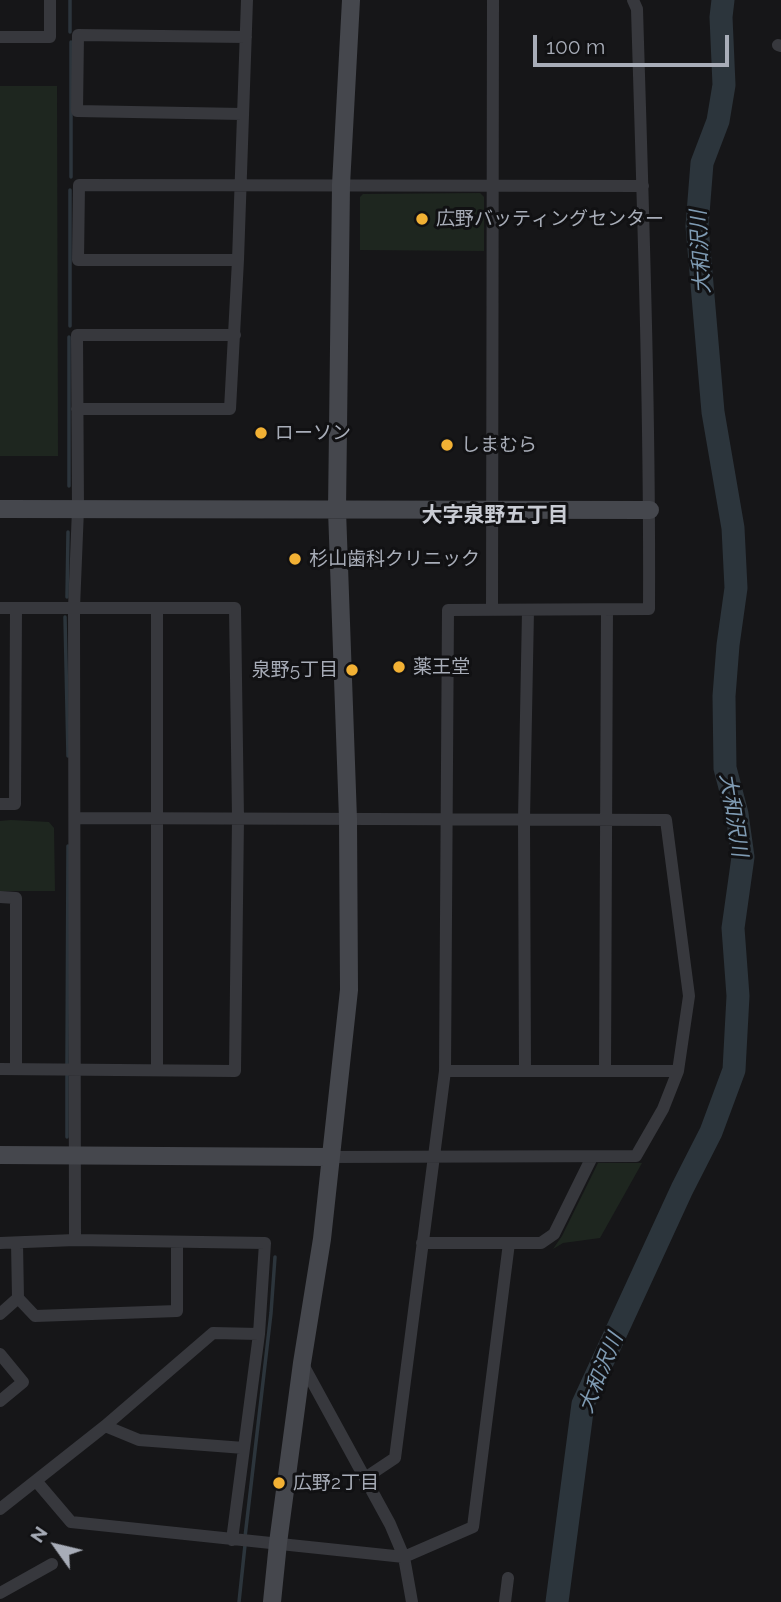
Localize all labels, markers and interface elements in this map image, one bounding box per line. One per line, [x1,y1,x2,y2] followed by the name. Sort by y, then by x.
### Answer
[536,21,732,65] scale bar
[546,34,605,59] text: 100 m
[436,208,664,230] place label: 広野バッティングセンター
[686,209,716,295] water label: 大和沢川
[414,211,430,227] marker: 広野バッティングセンター
[275,422,351,444] place label: ローソン
[253,425,269,441] marker: ローソン
[461,434,537,456] place label: しまむら
[439,437,455,453] marker: しまむら
[422,503,568,529] district label: 大字泉野五丁目
[309,548,480,570] place label: 杉山歯科クリニック
[287,551,303,567] marker: 杉山歯科クリニック
[413,656,470,678] place label: 薬王堂
[252,659,338,681] place label: 泉野5丁目
[391,659,407,675] marker: 薬王堂
[344,662,360,678] marker: 泉野5丁目
[714,772,752,858] water label: 大和沢川
[574,1329,628,1417] water label: 大和沢川
[293,1472,379,1494] place label: 広野2丁目
[271,1475,287,1491] marker: 広野2丁目
[21,1511,91,1581] north arrow
[25,1522,52,1546] text: N

